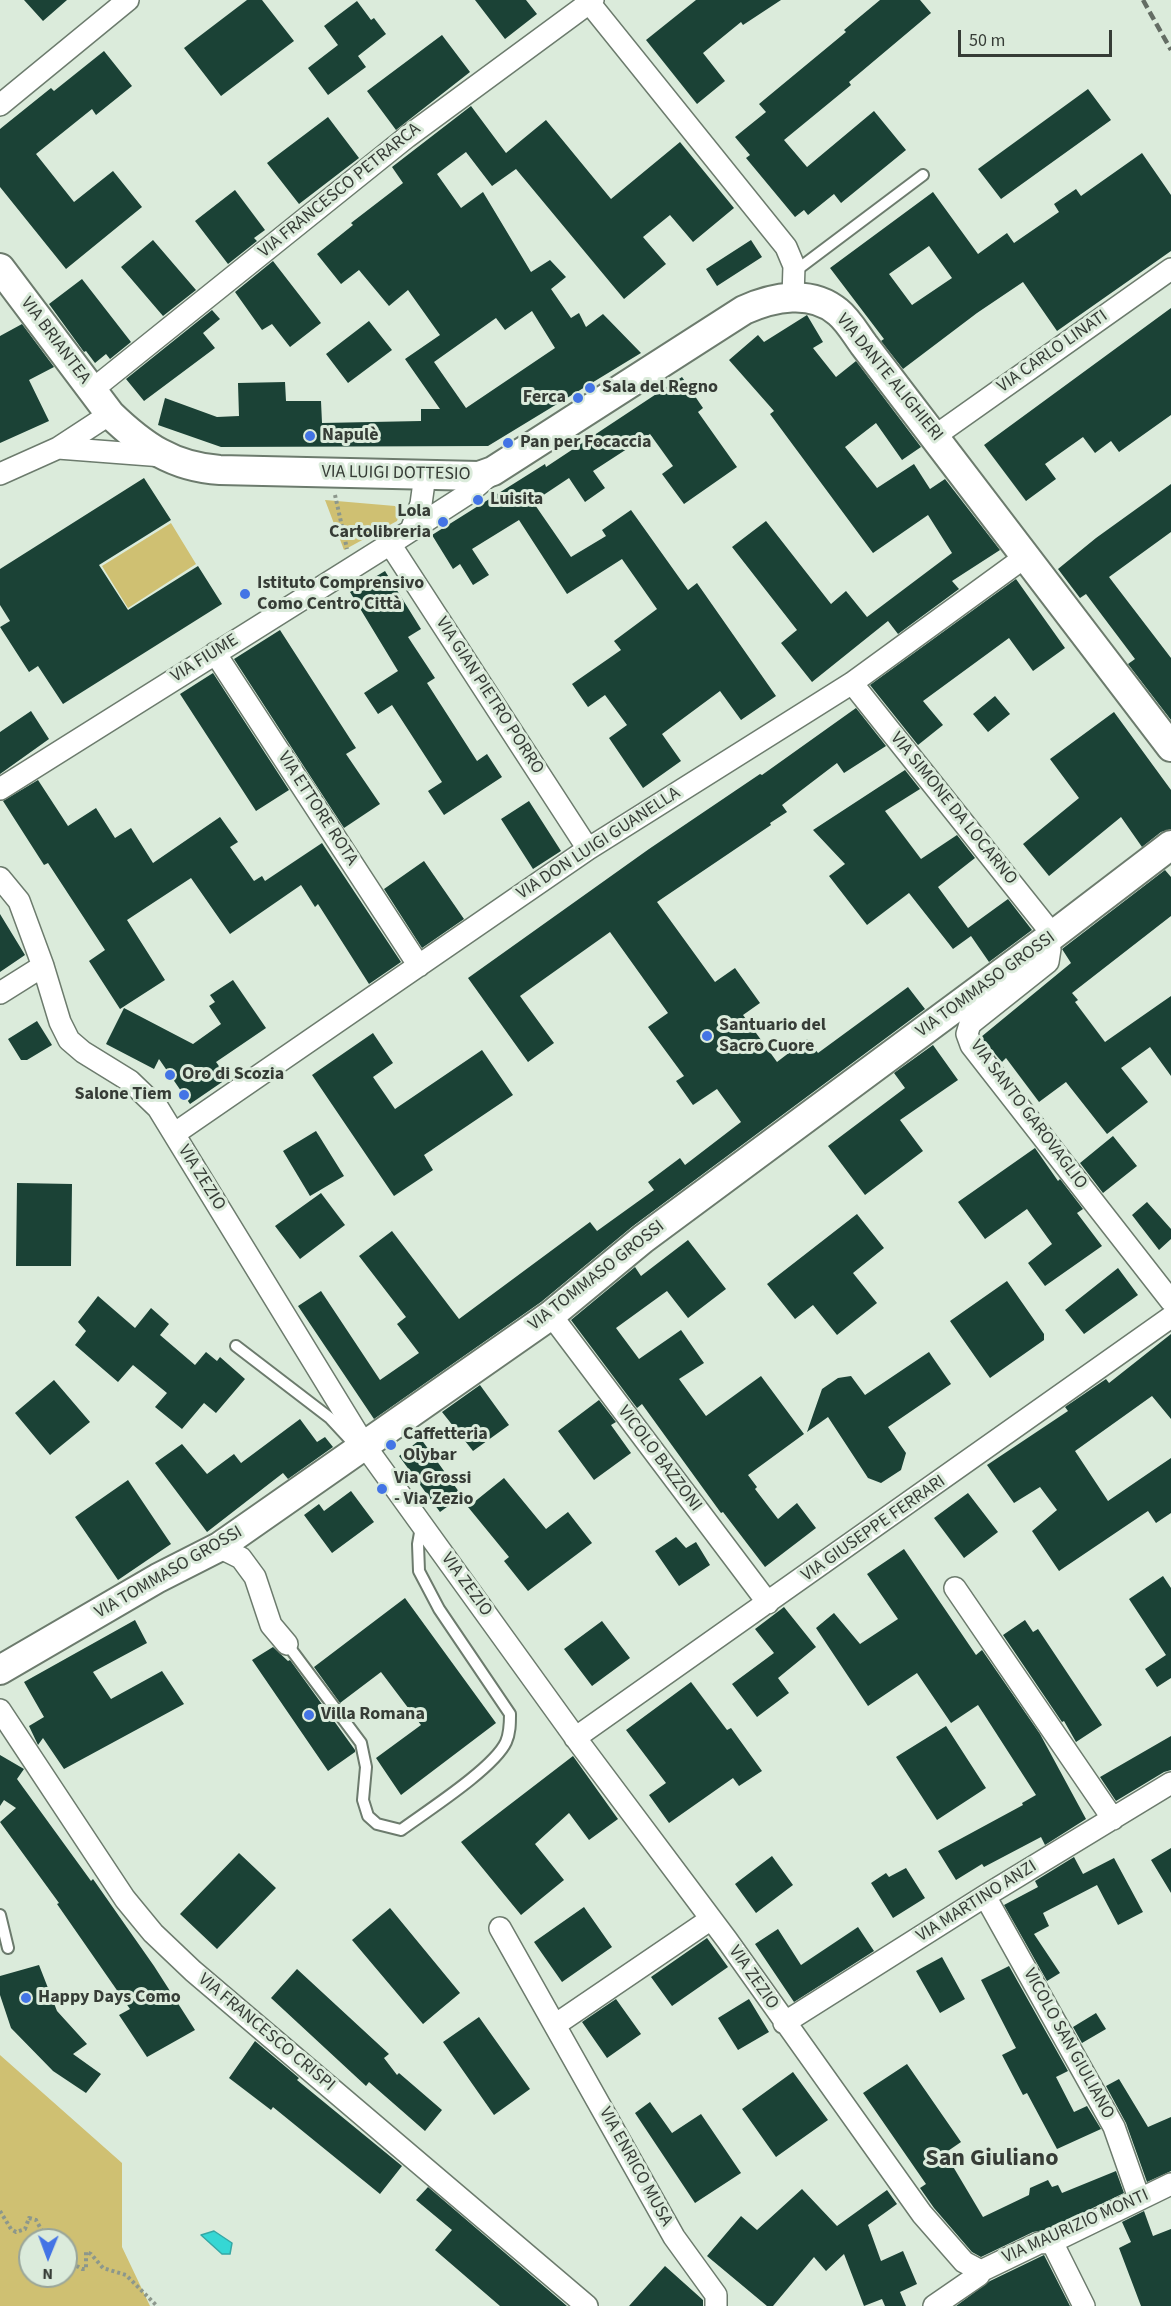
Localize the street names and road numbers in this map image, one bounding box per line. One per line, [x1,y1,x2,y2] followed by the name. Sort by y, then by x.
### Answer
[255,119,425,263] street label: VIA FRANCESCO PETRARCA
[15,293,95,389] street label: VIA BRIANTEA
[994,306,1112,398] street label: VIA CARLO LINATI
[831,310,947,446] street label: VIA DANTE ALIGHIERI
[321,462,471,486] street label: VIA LUIGI DOTTESIO
[430,614,548,778] street label: VIA GIAN PIETRO PORRO
[167,630,243,688] street label: VIA FIUME
[885,728,1021,890] street label: VIA SIMONE DA LOCARNO
[272,748,362,870] street label: VIA ETTORE ROTA
[513,783,685,905] street label: VIA DON LUIGI GUANELLA
[912,927,1060,1043] street label: VIA TOMMASO GROSSI
[965,1036,1091,1194] street label: VIA SANTO GAROVAGLIO
[173,1141,229,1215] street label: VIA ZEZIO
[525,1216,669,1336] street label: VIA TOMMASO GROSSI
[612,1402,706,1516] street label: VICOLO BAZZONI
[798,1471,950,1587] street label: VIA GIUSEPPE FERRARI
[91,1522,247,1624] street label: VIA TOMMASO GROSSI
[436,1549,496,1621] street label: VIA ZEZIO
[913,1856,1041,1948] street label: VIA MARTINO ANZI
[723,1942,783,2014] street label: VIA ZEZIO
[1018,1965,1118,2123] street label: VICOLO SAN GIULIANO
[193,1969,339,2097] street label: VIA FRANCESCO CRISPI
[593,2104,677,2230] street label: VIA ENRICO MUSA
[1000,2185,1152,2269] street label: VIA MAURIZIO MONTI

